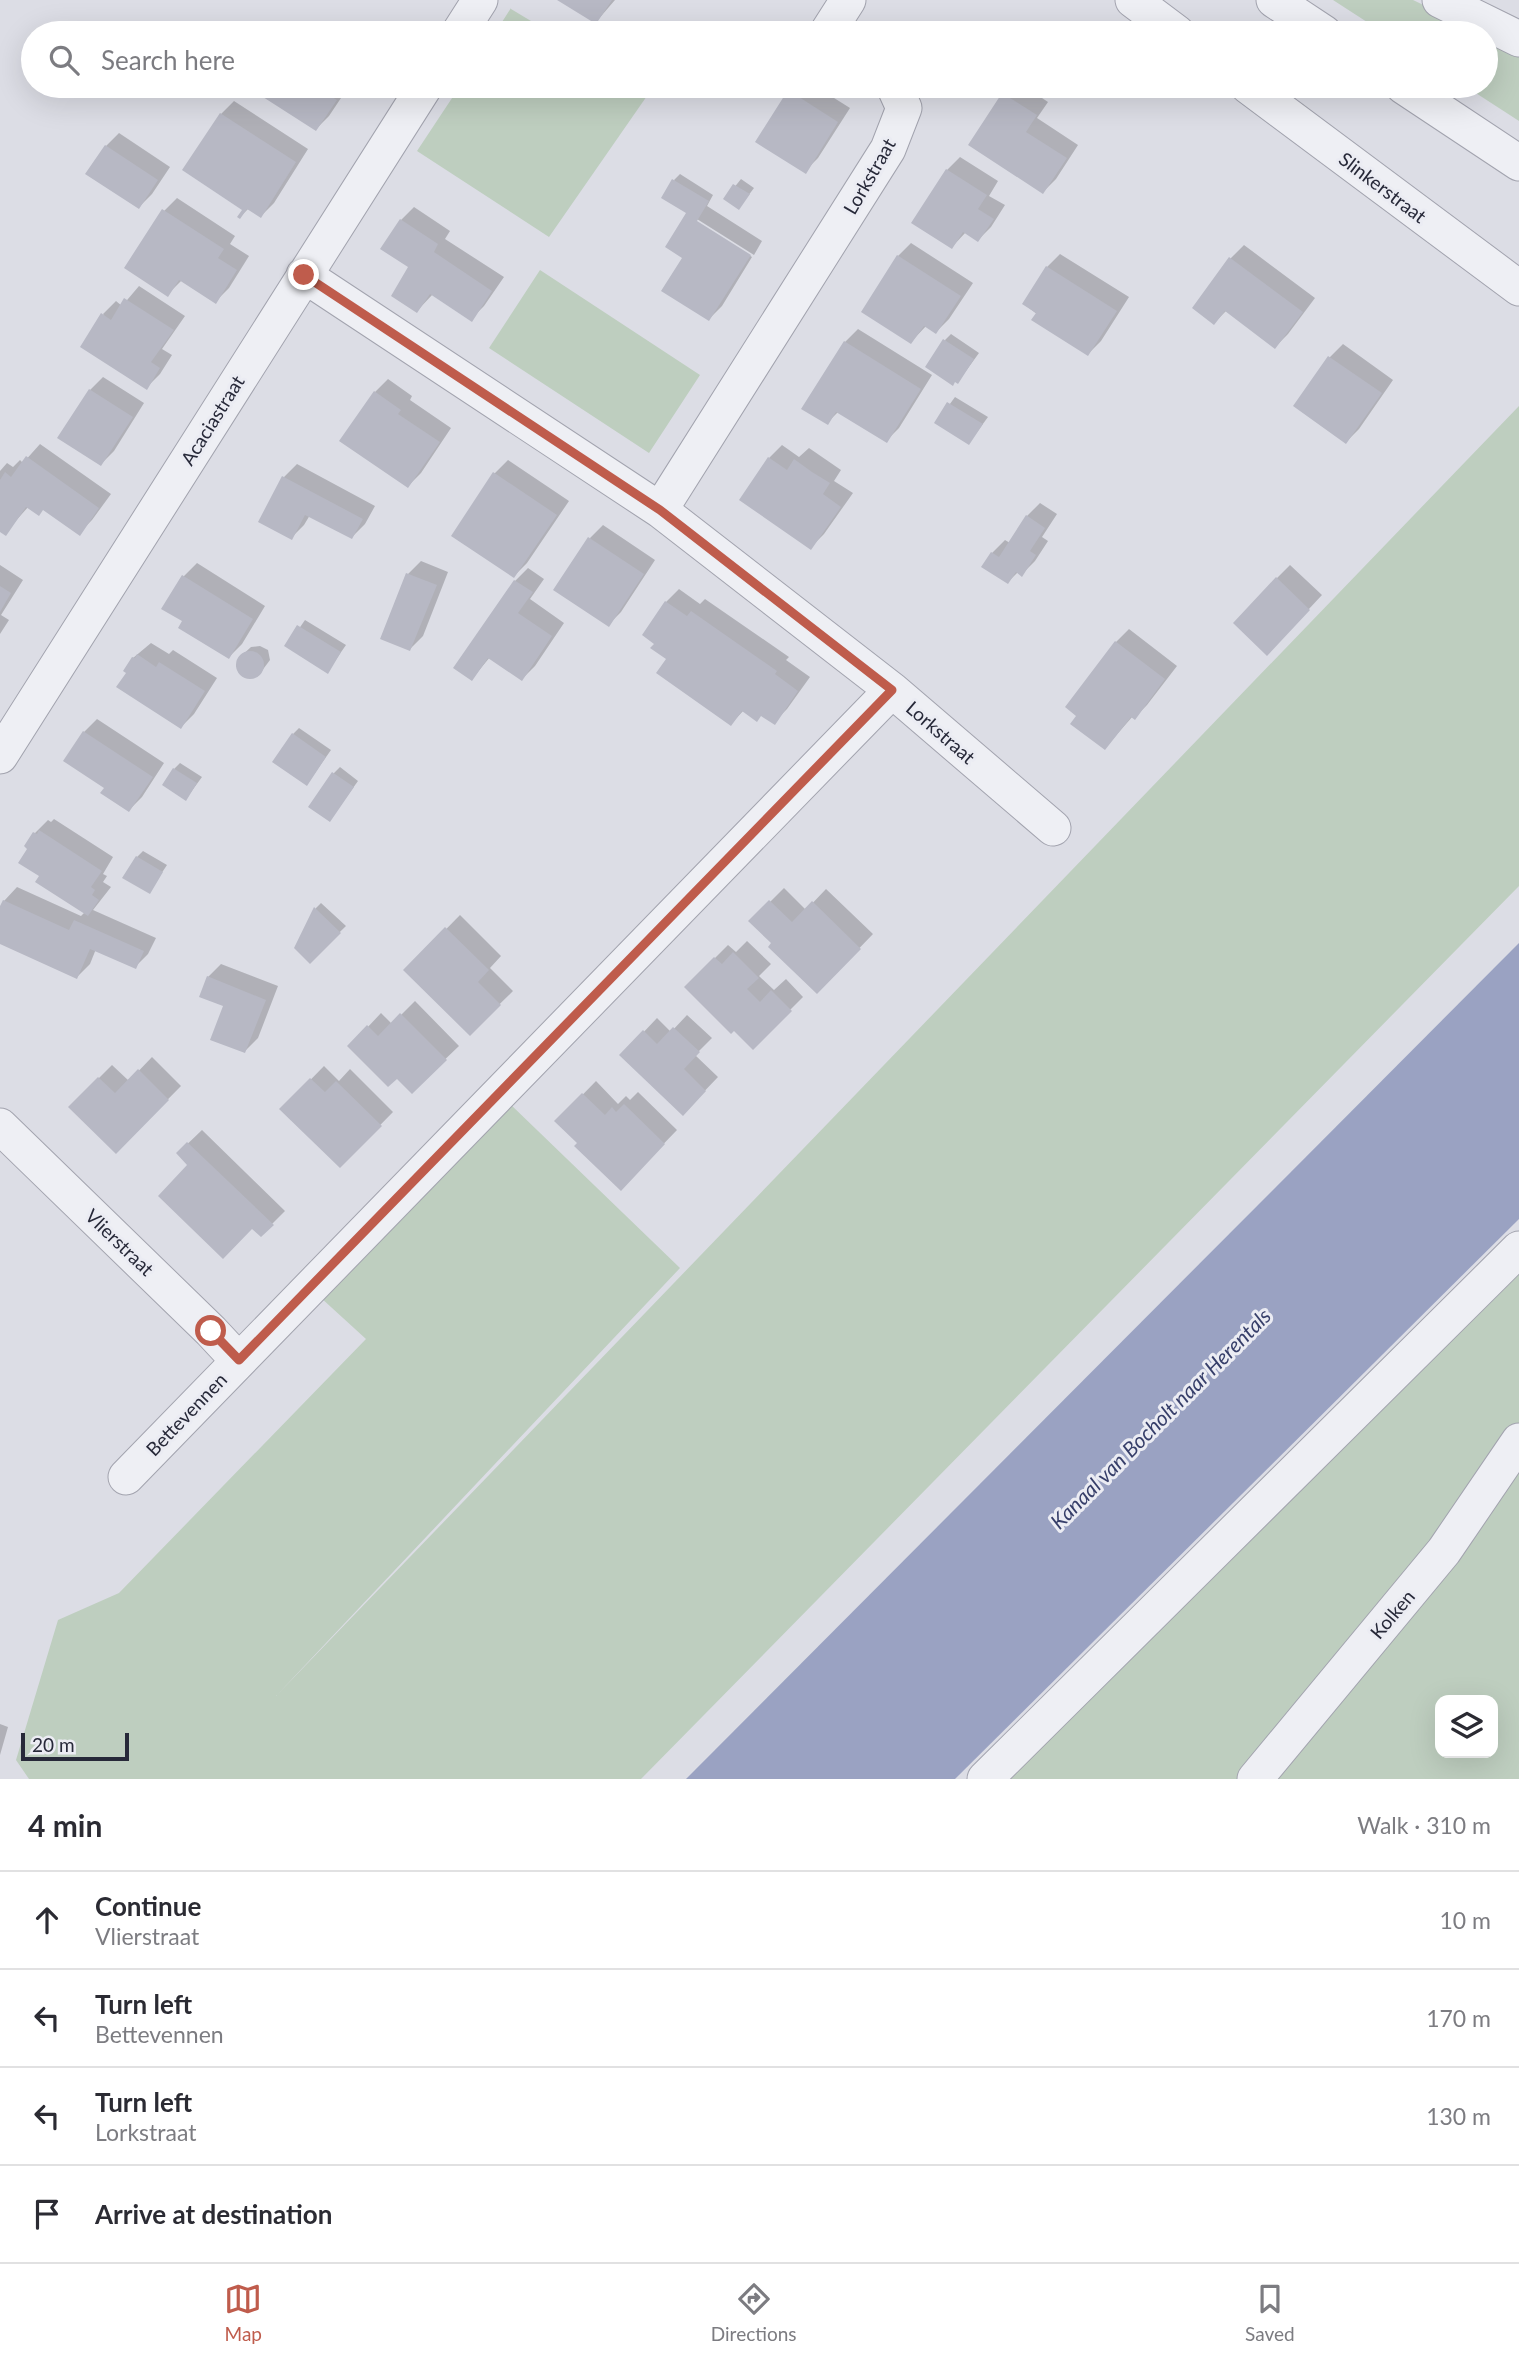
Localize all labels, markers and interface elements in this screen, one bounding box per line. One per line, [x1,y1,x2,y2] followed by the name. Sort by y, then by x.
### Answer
[21,21,1498,98] search box
[45,41,83,79] icon: search
[101,44,235,76] text: Search here
[838,134,900,218] street label: Lorkstraat
[1335,147,1431,227] street label: Slinkerstraat
[288,259,319,290] route end
[175,371,249,469] street label: Acaciastraat
[902,696,980,768] street label: Lorkstraat
[81,1204,159,1280] street label: Vlierstraat
[1045,1303,1275,1533] water label: Kanaal van Bocholt naar Herentals
[195,1315,226,1346] route start
[141,1368,231,1460] street label: Bettevennen
[1365,1585,1419,1643] street label: Kolken
[1435,1695,1498,1758] map controls
[1435,1695,1498,1758] button: layers
[21,1730,130,1762] scale bar
[32,1733,75,1756] text: 20 m
[28,1807,102,1843] text: 4 min
[1357,1811,1491,1839] text: Walk · 310 m
[95,1890,201,1922] text: Continue
[28,1901,66,1939] icon: ahead
[1440,1906,1491,1934] text: 10 m
[95,1922,199,1950] text: Vlierstraat
[95,1988,192,2020] text: Turn left
[28,1999,66,2037] icon: left
[1426,2004,1491,2032] text: 170 m
[95,2020,224,2048] text: Bettevennen
[95,2086,192,2118] text: Turn left
[28,2097,66,2135] icon: left
[1426,2102,1491,2130] text: 130 m
[95,2118,196,2146] text: Lorkstraat
[28,2195,66,2233] icon: arrive
[95,2198,332,2230] text: Arrive at destination
[224,2280,262,2345] tab: Map
[711,2280,797,2345] tab: Directions
[1245,2280,1295,2345] tab: Saved

